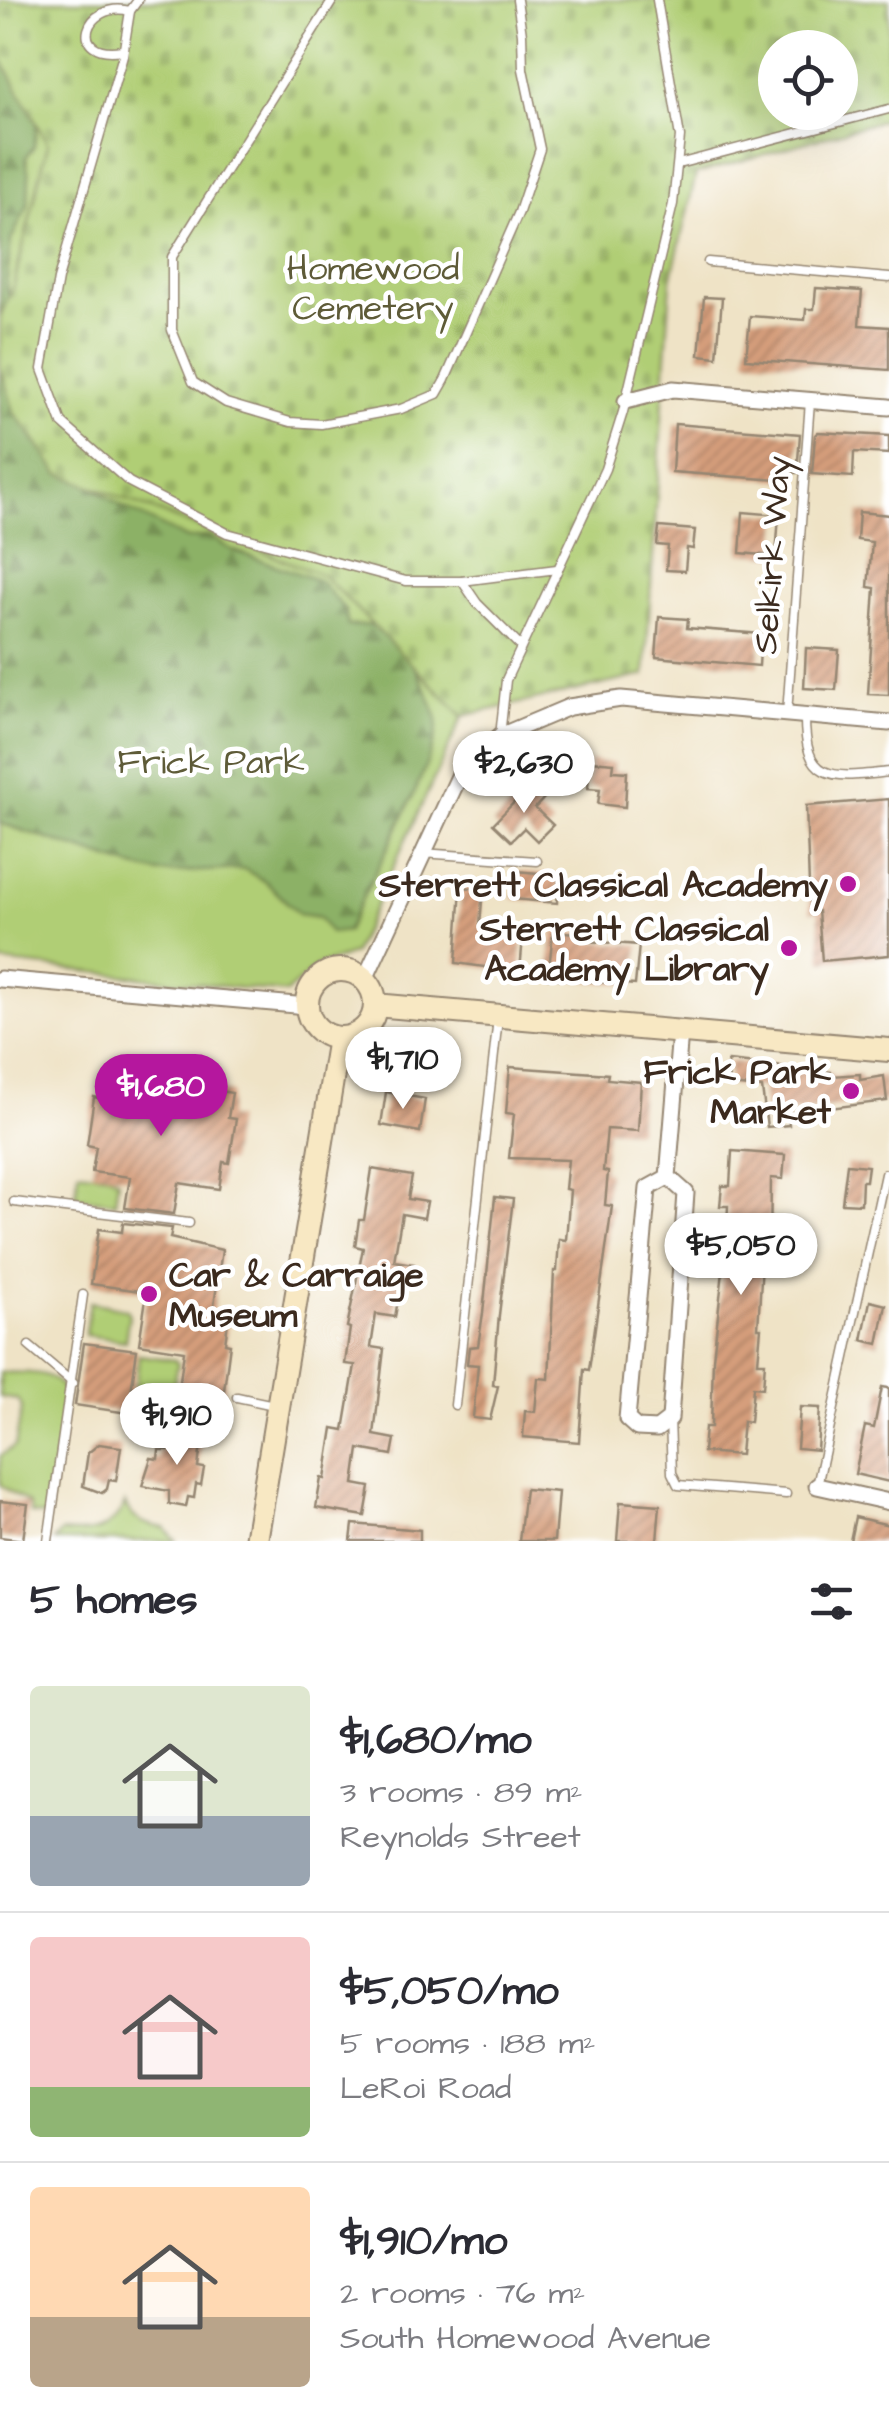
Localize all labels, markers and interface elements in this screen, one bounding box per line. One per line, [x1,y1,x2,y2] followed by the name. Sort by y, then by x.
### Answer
[758,30,858,130] map controls
[758,30,858,130] button: locate
[287,244,459,334] park label: Homewood Cemetery
[741,454,805,656] street label: Selkirk Way
[443,731,605,816] pin: $2,630
[117,738,305,787] park label: Frick Park
[475,741,573,786] text: $2,630
[378,861,829,912] place label: Sterrett Classical Academy
[837,873,859,895] marker: Sterrett Classical Academy
[479,905,770,996] place label: Sterrett Classical Academy Library
[778,937,800,959] marker: Sterrett Classical Academy Library
[322,1027,484,1112] pin: $1,710
[367,1037,439,1082] text: $1,710
[644,1048,832,1137] place label: Frick Park Market
[80,1054,242,1139] pin: $1,680
[117,1064,205,1109] text: $1,680
[840,1080,862,1102] marker: Frick Park Market
[660,1213,822,1298] pin: $5,050
[686,1223,796,1268] text: $5,050
[169,1251,424,1340] place label: Car & Carraige Museum
[138,1283,160,1305] marker: Car & Carraige Museum
[96,1383,258,1468] pin: $1,910
[142,1393,212,1438] text: $1,910
[30,1572,197,1630] text: 5 homes
[804,1574,859,1629] icon: filters
[340,1712,532,1770] text: $1,680/mo
[110,1726,230,1846] icon: home
[340,1770,583,1815] text: 3 rooms · 89 m²
[340,1815,581,1860] text: Reynolds Street
[340,1963,559,2021] text: $5,050/mo
[110,1977,230,2097] icon: home
[340,2021,596,2066] text: 5 rooms · 188 m²
[340,2066,511,2111] text: LeRoi Road
[340,2213,507,2271] text: $1,910/mo
[110,2227,230,2347] icon: home
[340,2271,585,2316] text: 2 rooms · 76 m²
[340,2316,711,2361] text: South Homewood Avenue

